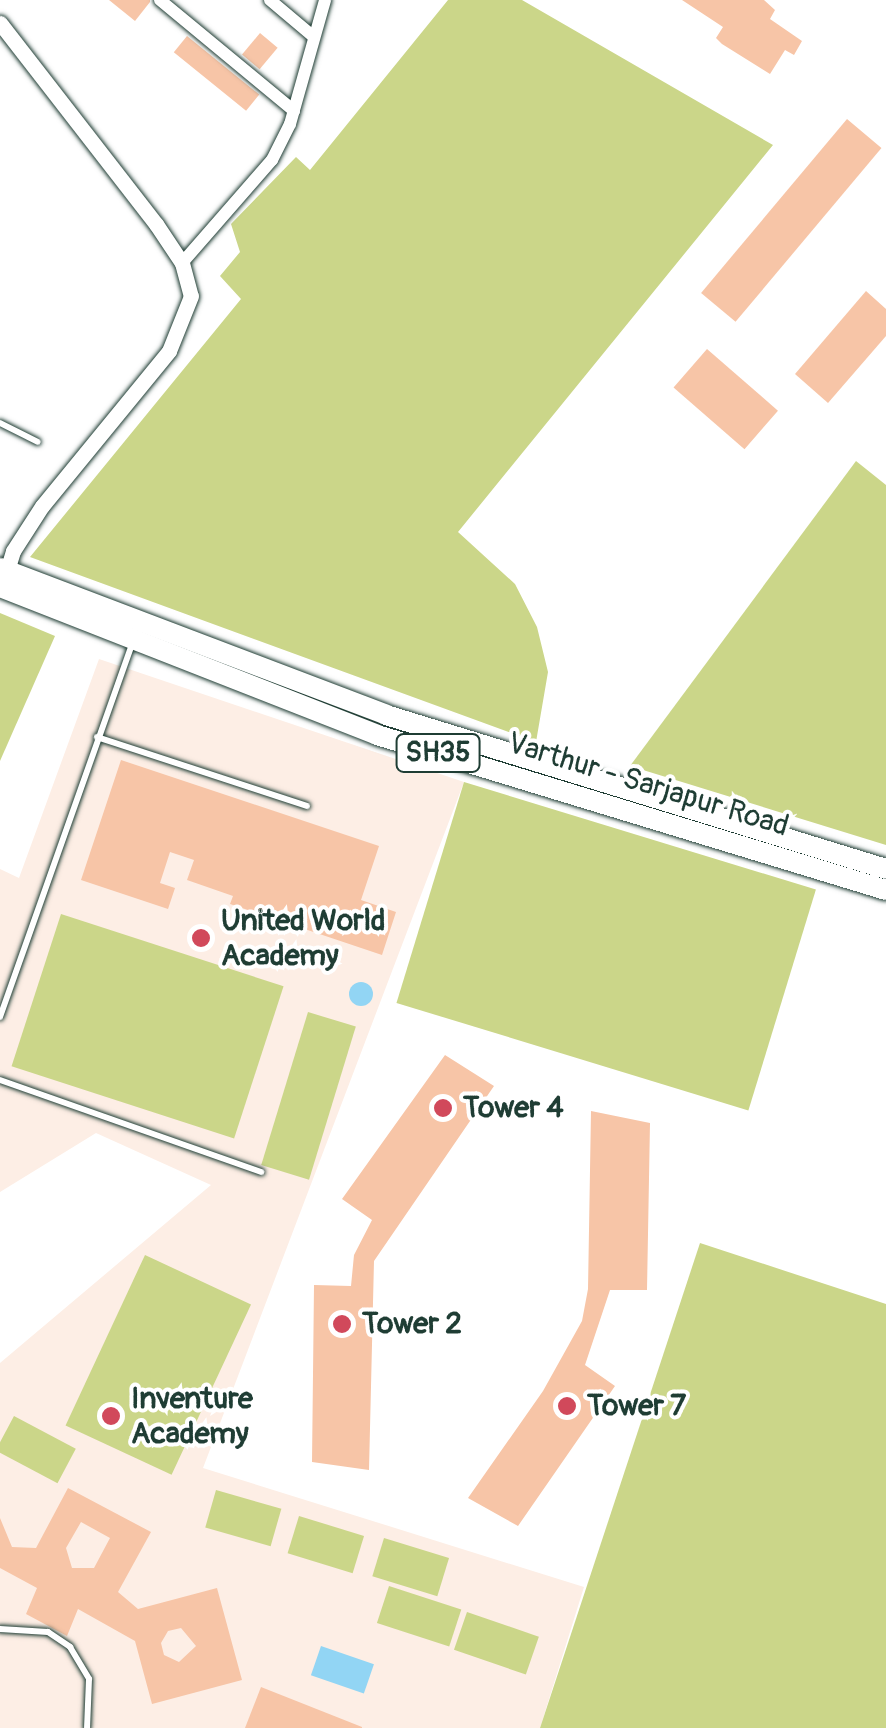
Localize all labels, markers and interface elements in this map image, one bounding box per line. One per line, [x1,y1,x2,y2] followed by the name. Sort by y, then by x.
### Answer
[503,725,793,845] street label: Varthur - Sarjapur Road
[396,730,480,776] road number: SH35
[221,903,386,974] place label: United World Academy
[190,927,212,949] marker: United World Academy
[463,1090,564,1126] place label: Tower 4
[432,1097,454,1119] marker: Tower 4
[362,1306,462,1342] place label: Tower 2
[331,1313,353,1335] marker: Tower 2
[131,1381,253,1452] place label: Inventure Academy
[587,1388,686,1424] place label: Tower 7
[556,1395,578,1417] marker: Tower 7
[100,1405,122,1427] marker: Inventure Academy

